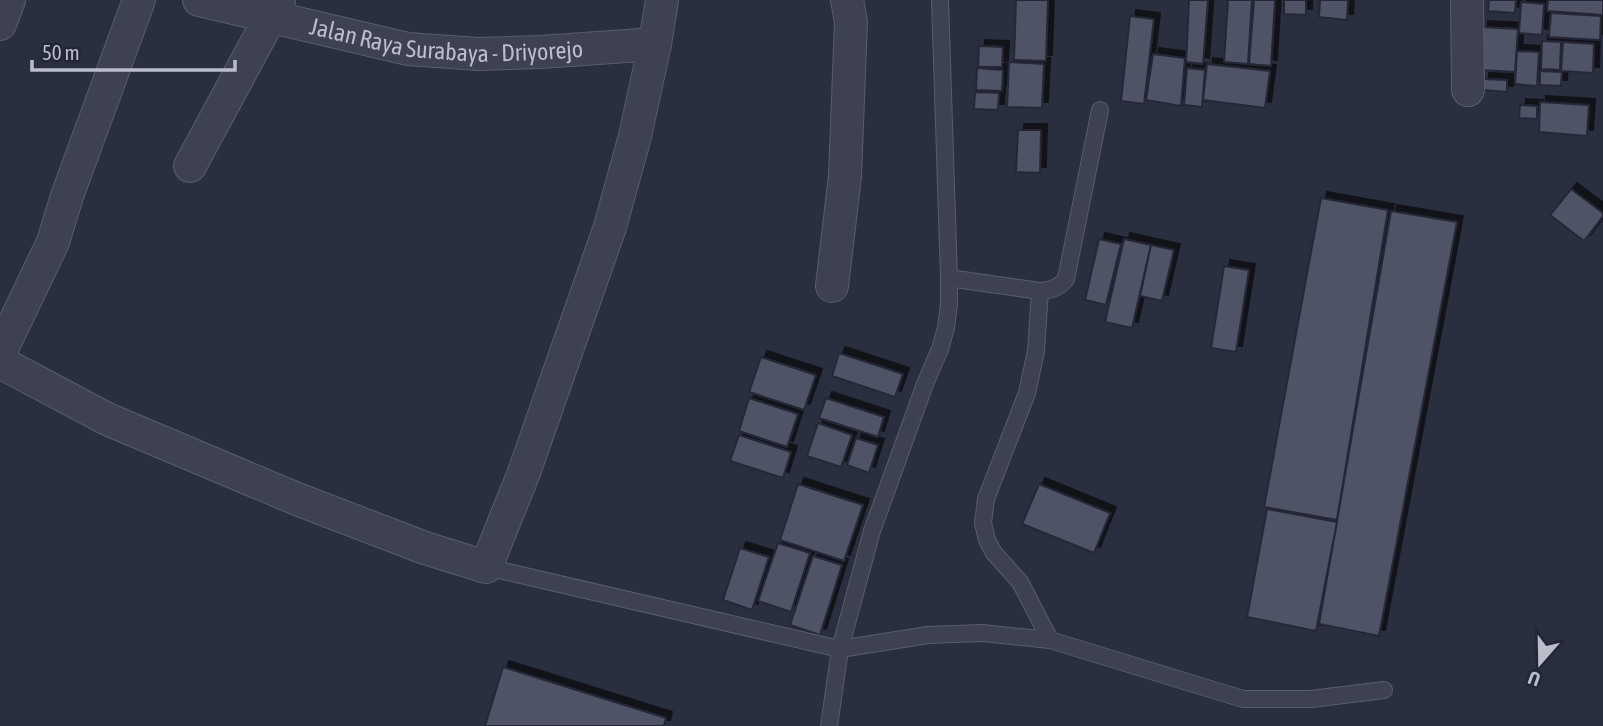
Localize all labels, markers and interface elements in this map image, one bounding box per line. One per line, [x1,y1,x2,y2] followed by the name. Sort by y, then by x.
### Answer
[307,12,584,67] street label: Jalan Raya Surabaya - Driyorejo
[32,28,234,72] scale bar
[42,40,80,64] text: 50 m
[1505,628,1575,698] north arrow
[1525,667,1543,691] text: U

